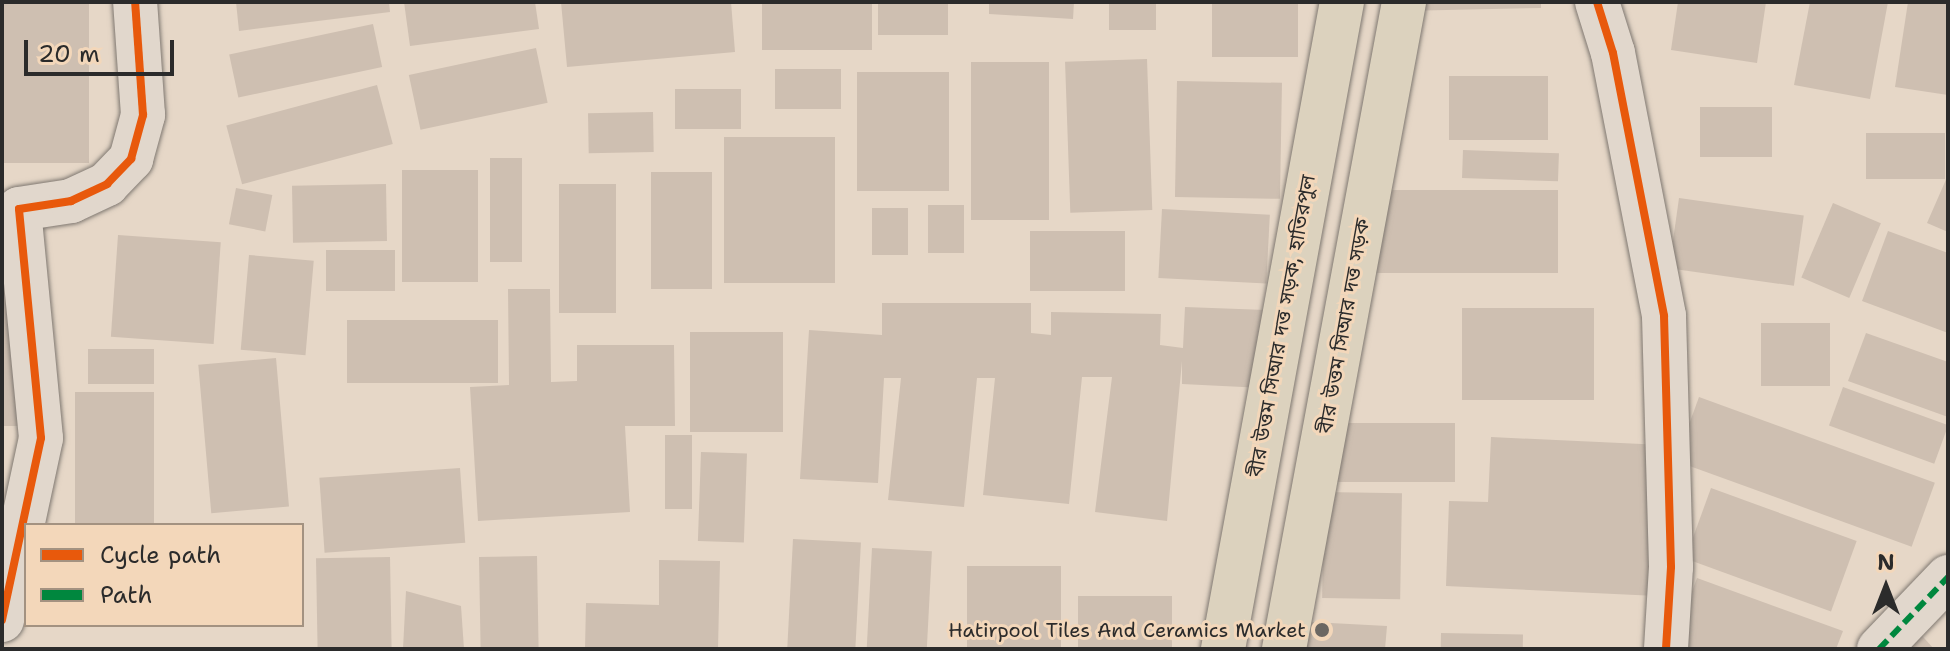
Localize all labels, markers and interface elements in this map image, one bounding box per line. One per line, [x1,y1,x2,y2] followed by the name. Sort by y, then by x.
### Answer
[28,24,178,74] scale bar
[38,38,100,70] text: 20 m
[1244,173,1320,479] street label: বীর উত্তম সিআর দত্ত সড়ক, হাতিরপুল
[1313,217,1375,435] street label: বীর উত্তম সিআর দত্ত সড়ক
[24,523,304,627] legend
[100,539,221,571] text: Cycle path
[1846,547,1926,627] north arrow
[1877,548,1895,577] text: N
[100,579,152,611] text: Path
[948,618,1306,642] place label: Hatirpool Tiles And Ceramics Market
[1313,621,1331,639] marker: Hatirpool Tiles And Ceramics Market

